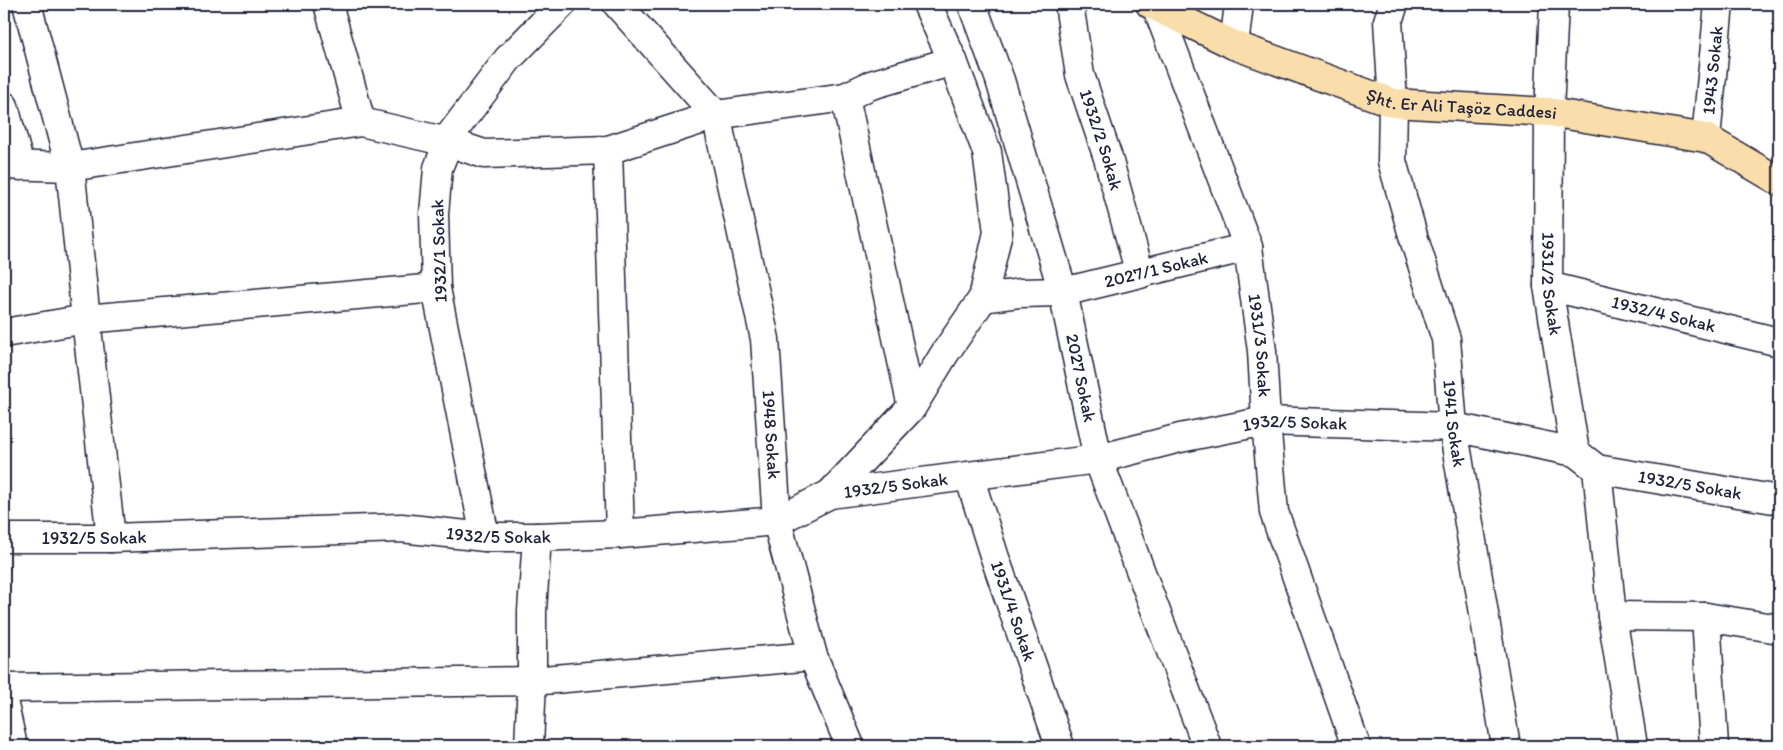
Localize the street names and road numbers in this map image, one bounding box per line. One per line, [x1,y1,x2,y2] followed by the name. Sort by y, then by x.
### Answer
[1697,25,1728,116] street label: 1943 Sokak
[1363,83,1559,124] street label: Şht. Er Ali Taşöz Caddesi
[1075,86,1127,193] street label: 1932/2 Sokak
[426,199,452,303] street label: 1932/1 Sokak
[1537,232,1567,337] street label: 1931/2 Sokak
[1102,246,1210,293] street label: 2027/1 Sokak
[1609,291,1718,337] street label: 1932/4 Sokak
[1243,292,1276,398] street label: 1931/3 Sokak
[1061,332,1101,424] street label: 2027 Sokak
[1438,379,1470,469] street label: 1941 Sokak
[757,390,785,480] street label: 1948 Sokak
[1241,409,1347,436] street label: 1932/5 Sokak
[1636,465,1743,504] street label: 1932/5 Sokak
[842,468,949,503] street label: 1932/5 Sokak
[445,522,551,548] street label: 1932/5 Sokak
[42,526,147,549] street label: 1932/5 Sokak
[986,558,1041,664] street label: 1931/4 Sokak

